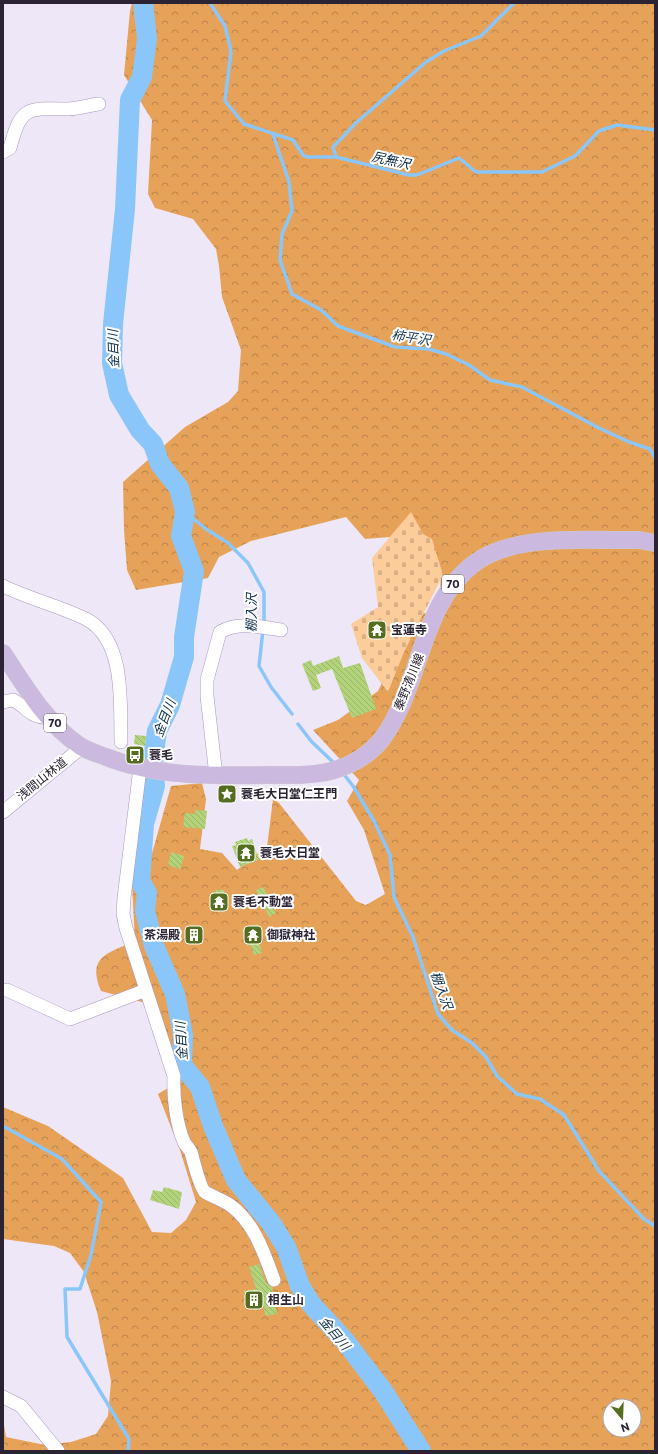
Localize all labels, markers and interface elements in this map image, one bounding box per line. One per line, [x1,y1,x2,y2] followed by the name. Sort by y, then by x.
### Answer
[370,148,414,172] water label: 尻無沢
[390,326,433,348] water label: 柿平沢
[104,327,122,369] water label: 金目川
[442,575,464,593] road number: 70
[243,591,259,633] water label: 棚入沢
[366,619,388,641] temple icon: 宝蓮寺
[391,622,427,636] place label: 宝蓮寺
[390,651,426,712] street label: 秦野清川線
[150,695,179,739] water label: 金目川
[44,714,66,732] road number: 70
[124,744,146,766] bus stop icon: 蓑毛
[149,747,173,761] place label: 蓑毛
[14,754,69,803] street label: 浅間山林道
[216,783,238,805] place icon: 蓑毛大日堂仁王門
[241,786,337,800] place label: 蓑毛大日堂仁王門
[235,842,257,864] temple icon: 蓑毛大日堂
[260,845,320,859] place label: 蓑毛大日堂
[208,891,230,913] temple icon: 蓑毛不動堂
[233,894,293,908] place label: 蓑毛不動堂
[183,924,205,946] building icon: 茶湯殿
[242,924,264,946] temple icon: 御獄神社
[144,927,180,941] place label: 茶湯殿
[267,927,315,941] place label: 御獄神社
[428,969,457,1013] water label: 棚入沢
[172,1019,190,1061] water label: 金目川
[243,1289,265,1311] building icon: 相生山
[268,1292,304,1306] place label: 相生山
[316,1313,355,1355] water label: 金目川
[602,1398,642,1438] north arrow
[619,1420,631,1435] text: N

